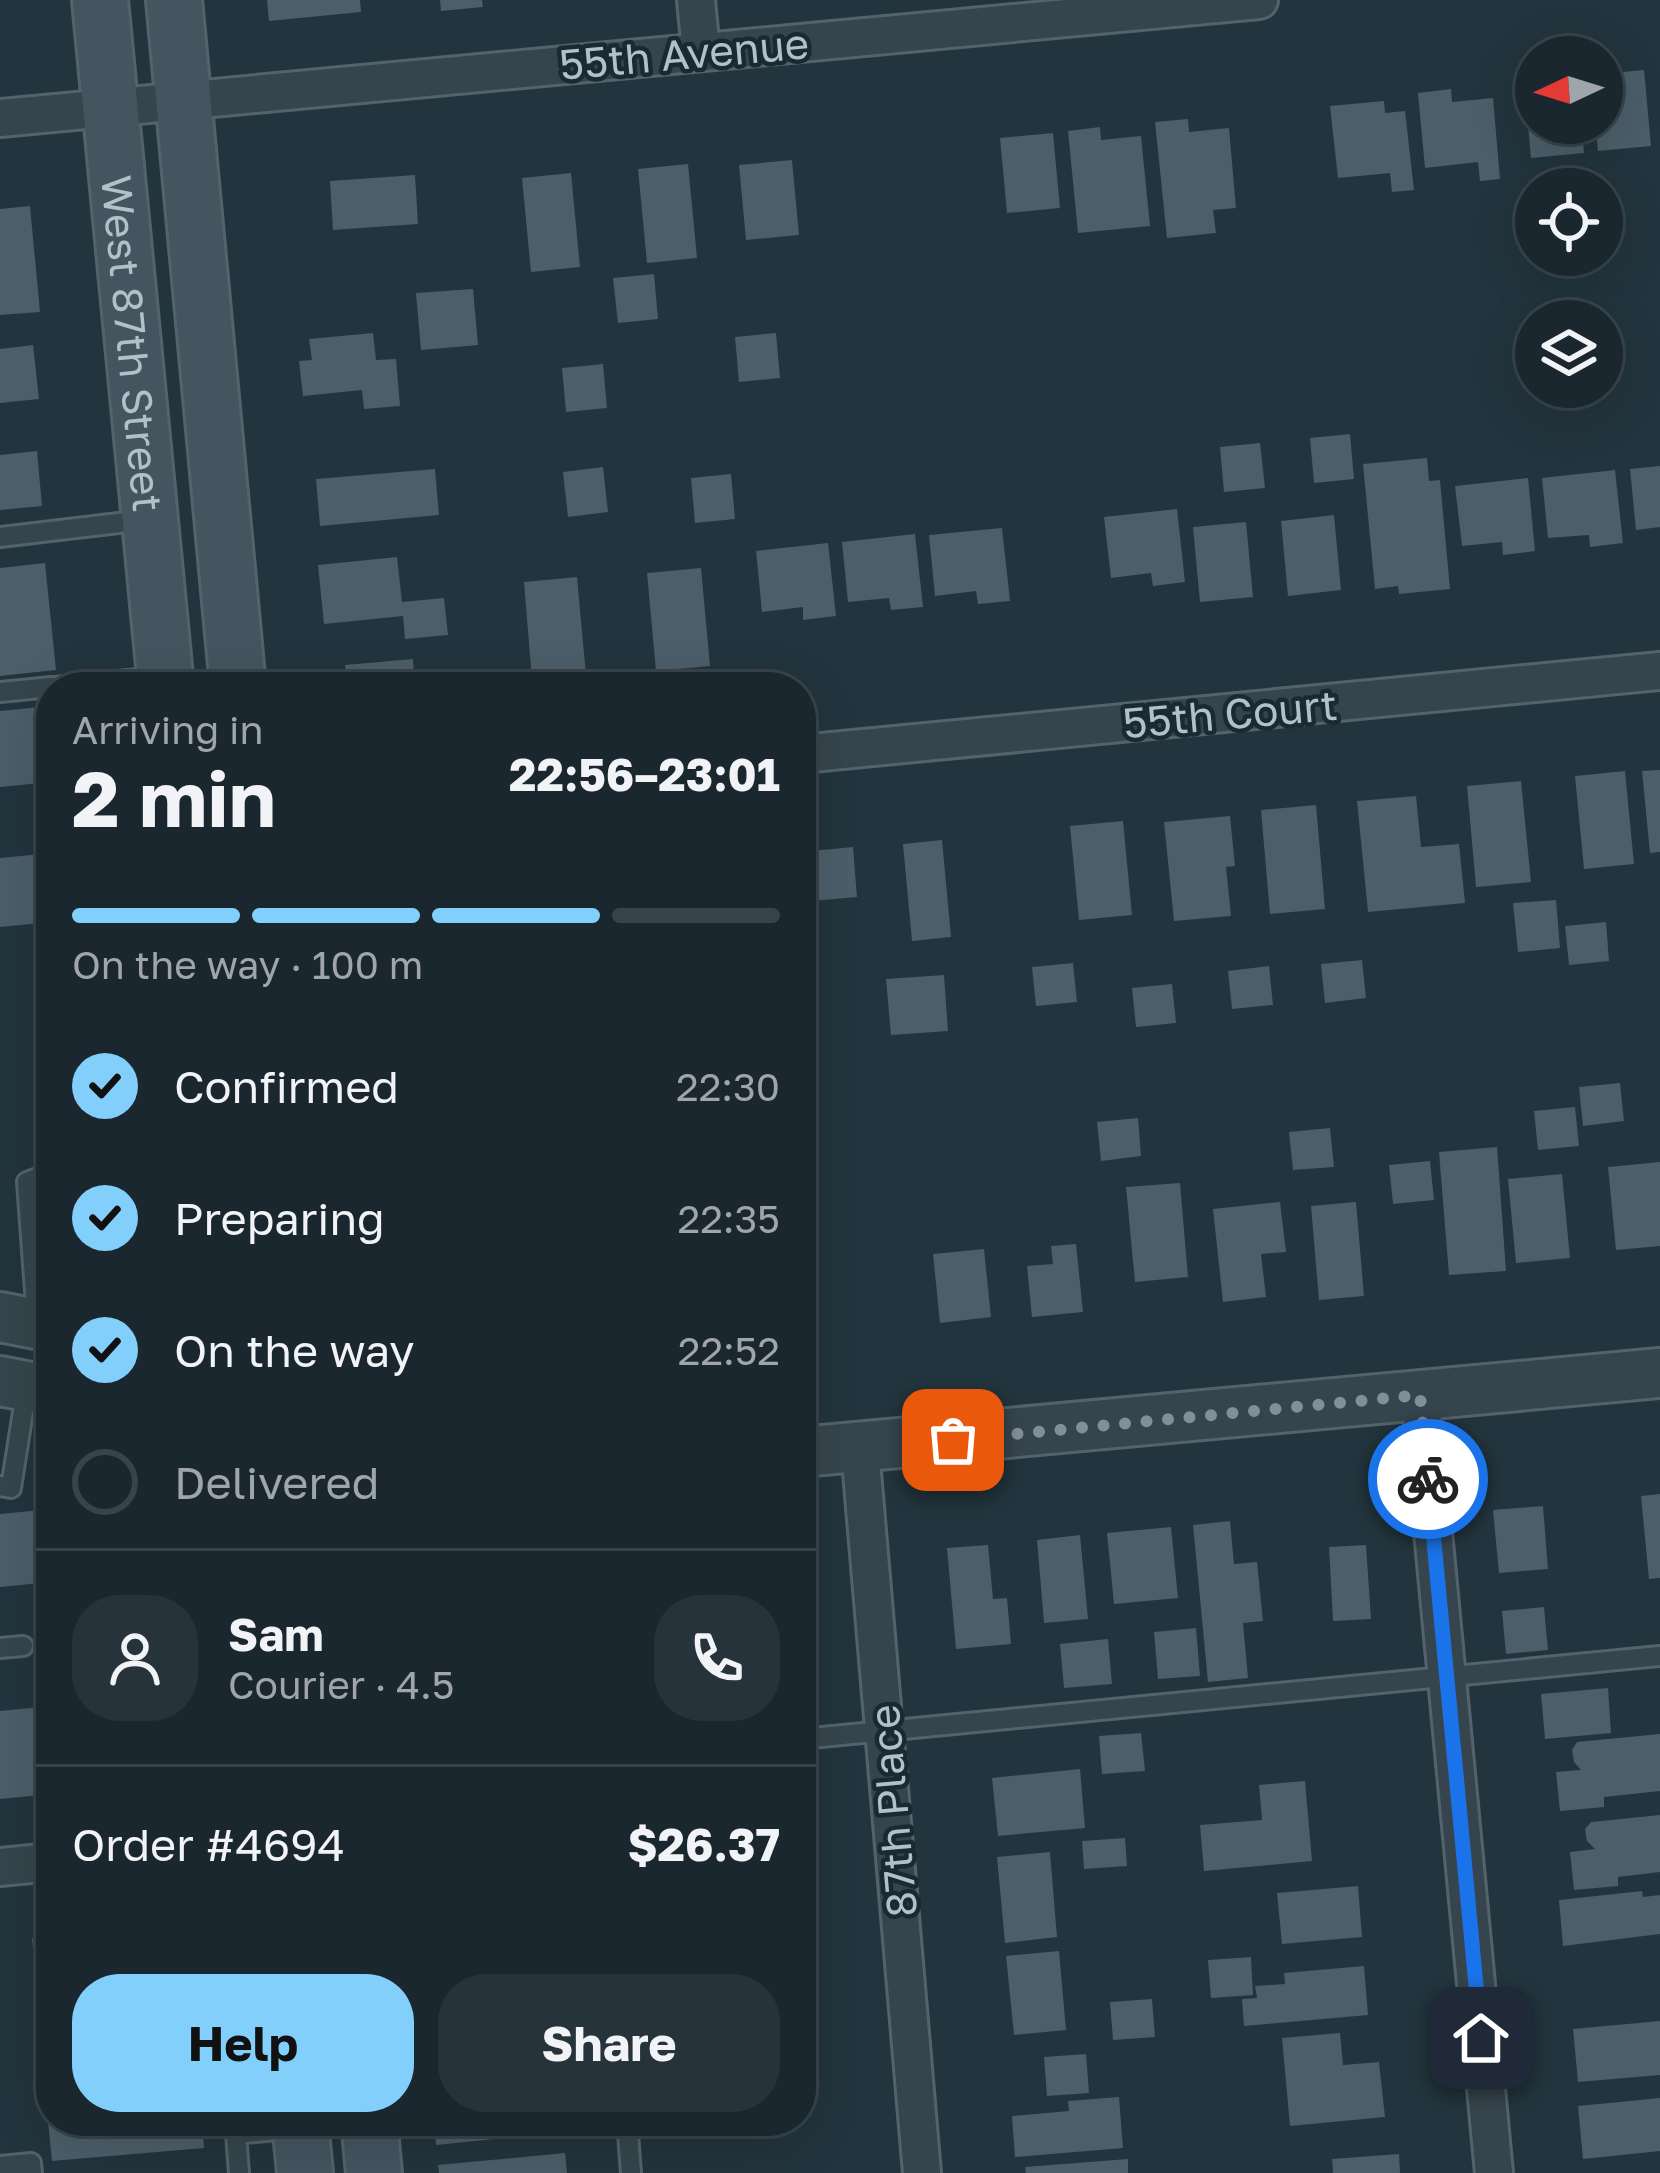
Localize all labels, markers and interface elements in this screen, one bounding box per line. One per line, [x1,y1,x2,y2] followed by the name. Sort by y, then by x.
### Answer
[557,17,811,89] street label: 55th Avenue
[1515,36,1623,144] north arrow
[1515,36,1623,408] map controls
[1515,168,1623,276] button: locate
[92,173,174,514] street label: West 87th Street
[1515,300,1623,408] button: layers
[1121,679,1339,747] street label: 55th Court
[72,706,263,753] text: Arriving in
[509,747,780,801] text: 22:56–23:01
[72,751,276,844] text: 2 min
[72,941,423,988] text: On the way · 100 m
[72,1053,138,1119] icon: check
[174,1059,399,1113] text: Confirmed
[676,1063,780,1110] text: 22:30
[72,1185,138,1251] icon: check
[174,1191,385,1245] text: Preparing
[678,1195,780,1242] text: 22:35
[72,1317,138,1383] icon: check
[174,1323,415,1377] text: On the way
[678,1327,780,1374] text: 22:52
[902,1389,1004,1491] pin
[920,1407,986,1473] icon: bag
[1368,1419,1488,1539] courier
[1395,1446,1461,1512] icon: bike
[174,1455,379,1509] text: Delivered
[72,1595,198,1721] button: person
[654,1595,780,1721] button: phone
[228,1607,324,1661] text: Sam
[228,1661,454,1708] text: Courier · 4.5
[858,1703,926,1919] street label: 87th Place
[72,1817,345,1871] text: Order #4694
[627,1817,780,1871] text: $26.37
[72,1974,414,2112] button: Help
[438,1974,780,2112] button: Share
[1430,1987,1532,2089] pin
[1448,2005,1514,2071] icon: home

